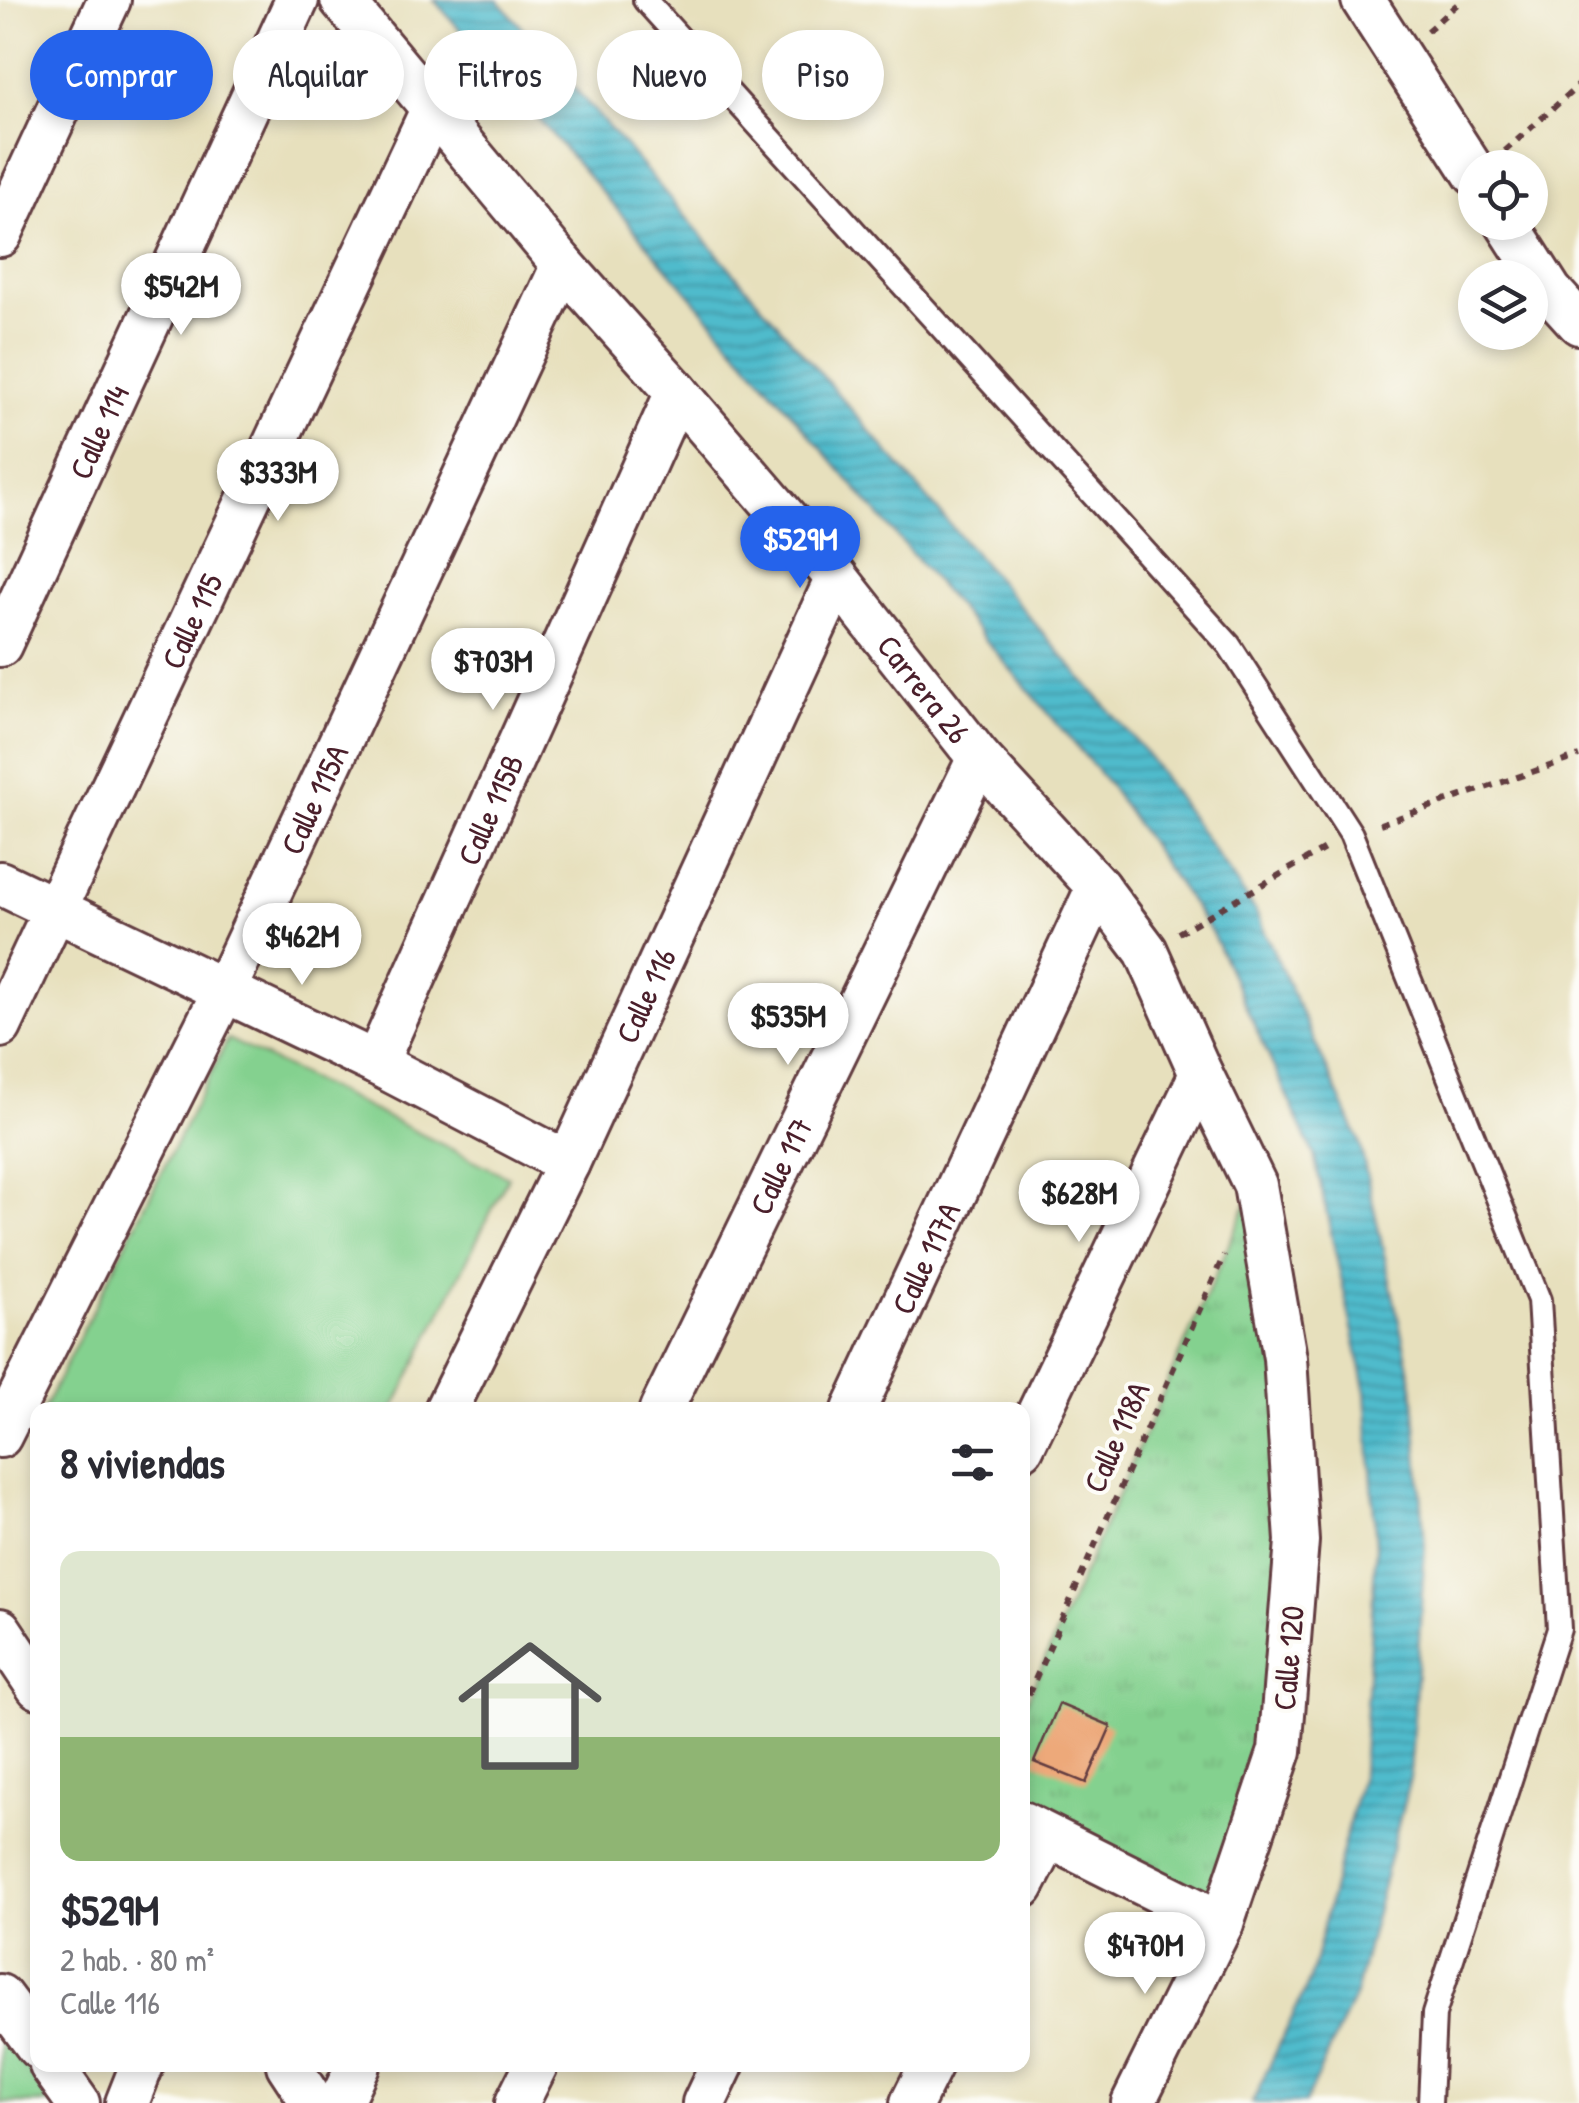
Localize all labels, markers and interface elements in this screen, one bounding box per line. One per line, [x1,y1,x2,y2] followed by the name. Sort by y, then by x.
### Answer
[30,30,213,120] chip: Comprar
[233,30,404,120] chip: Alquilar
[424,30,577,120] chip: Filtros
[597,30,742,120] chip: Nuevo
[762,30,884,120] chip: Piso
[1458,150,1548,350] map controls
[1458,150,1548,240] button: locate
[111,253,251,338] pin: $542M
[1458,260,1548,350] button: layers
[143,264,219,307] text: $542M
[58,377,139,486] street label: Calle 114
[208,439,348,524] pin: $333M
[239,450,317,493] text: $333M
[730,506,870,591] pin: $529M
[762,517,838,560] text: $529M
[150,566,232,676] street label: Calle 115
[868,625,981,752] street label: Carrera 26
[423,628,563,713] pin: $703M
[453,639,533,682] text: $703M
[269,737,358,861] street label: Calle 115A
[446,747,533,872] street label: Calle 115B
[232,903,372,988] pin: $462M
[264,914,340,957] text: $462M
[605,941,686,1050] street label: Calle 116
[718,983,858,1068] pin: $535M
[750,994,826,1037] text: $535M
[738,1110,822,1221] street label: Calle 117
[1009,1160,1149,1245] pin: $628M
[1041,1171,1117,1214] text: $628M
[880,1195,970,1321] street label: Calle 117A
[1073,1375,1160,1499] street label: Calle 118A
[60,1434,225,1491] text: 8 viviendas
[945,1435,1000,1490] icon: filters
[1262,1604,1314,1712] street label: Calle 120
[440,1616,620,1796] icon: home
[60,1881,159,1938] text: $529M
[1075,1912,1215,1997] pin: $470M
[1106,1923,1184,1966] text: $470M
[60,1938,214,1981] text: 2 hab. · 80 m²
[60,1981,160,2024] text: Calle 116

